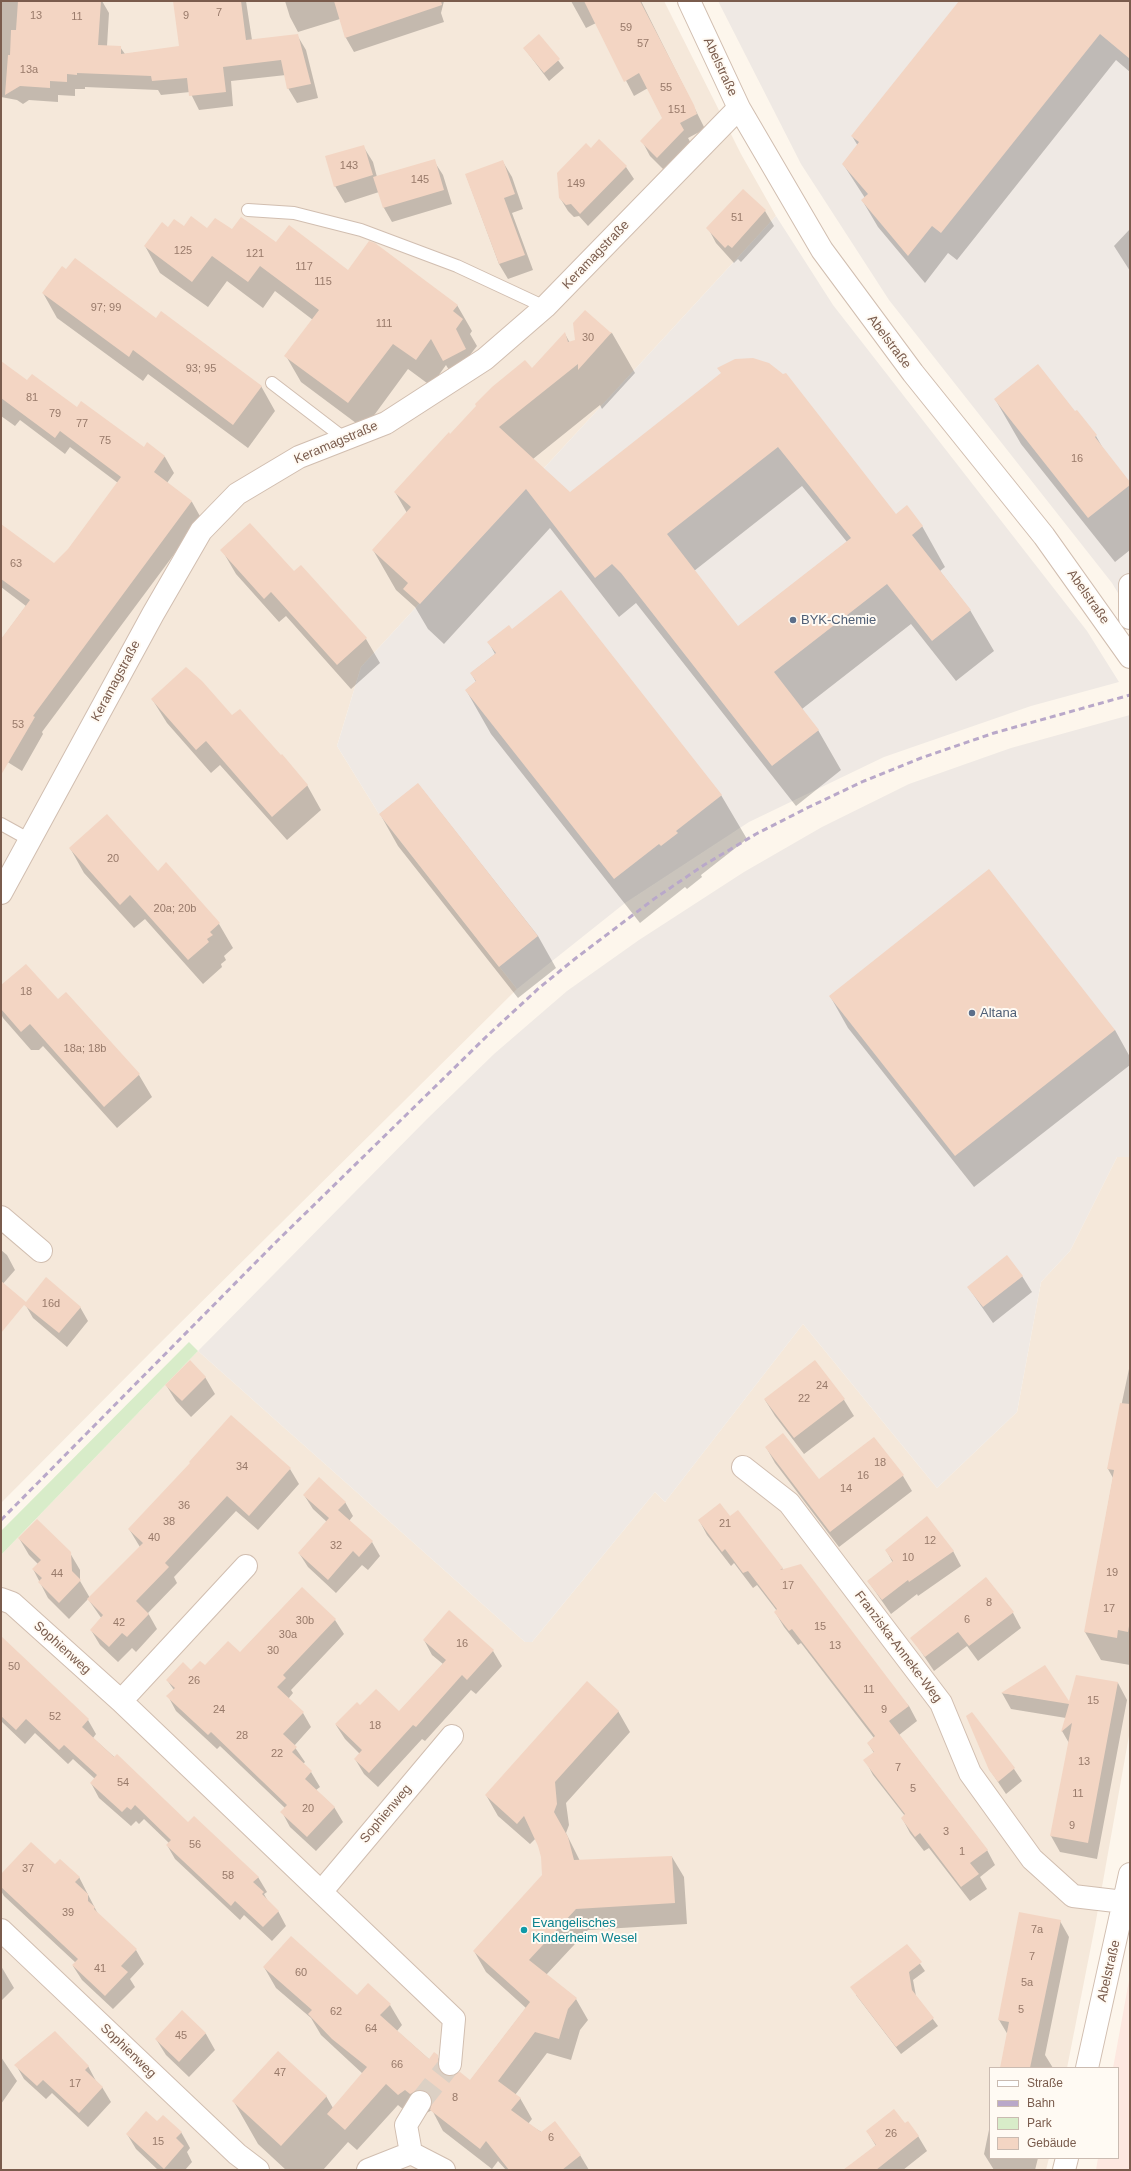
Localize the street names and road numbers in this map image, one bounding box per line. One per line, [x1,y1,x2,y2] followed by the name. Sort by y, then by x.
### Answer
[700,35,740,99] street label: Abelstraße
[559,217,633,293] street label: Keramagstraße
[864,312,914,372] street label: Abelstraße
[292,418,380,468] street label: Keramagstraße
[1064,567,1112,627] street label: Abelstraße
[88,638,144,724] street label: Keramagstraße
[851,1588,945,1706] street label: Franziska-Anneke-Weg
[30,1618,94,1678] street label: Sophienweg
[357,1782,415,1846] street label: Sophienweg
[1094,1939,1124,2003] street label: Abelstraße
[97,2021,159,2081] street label: Sophienweg

